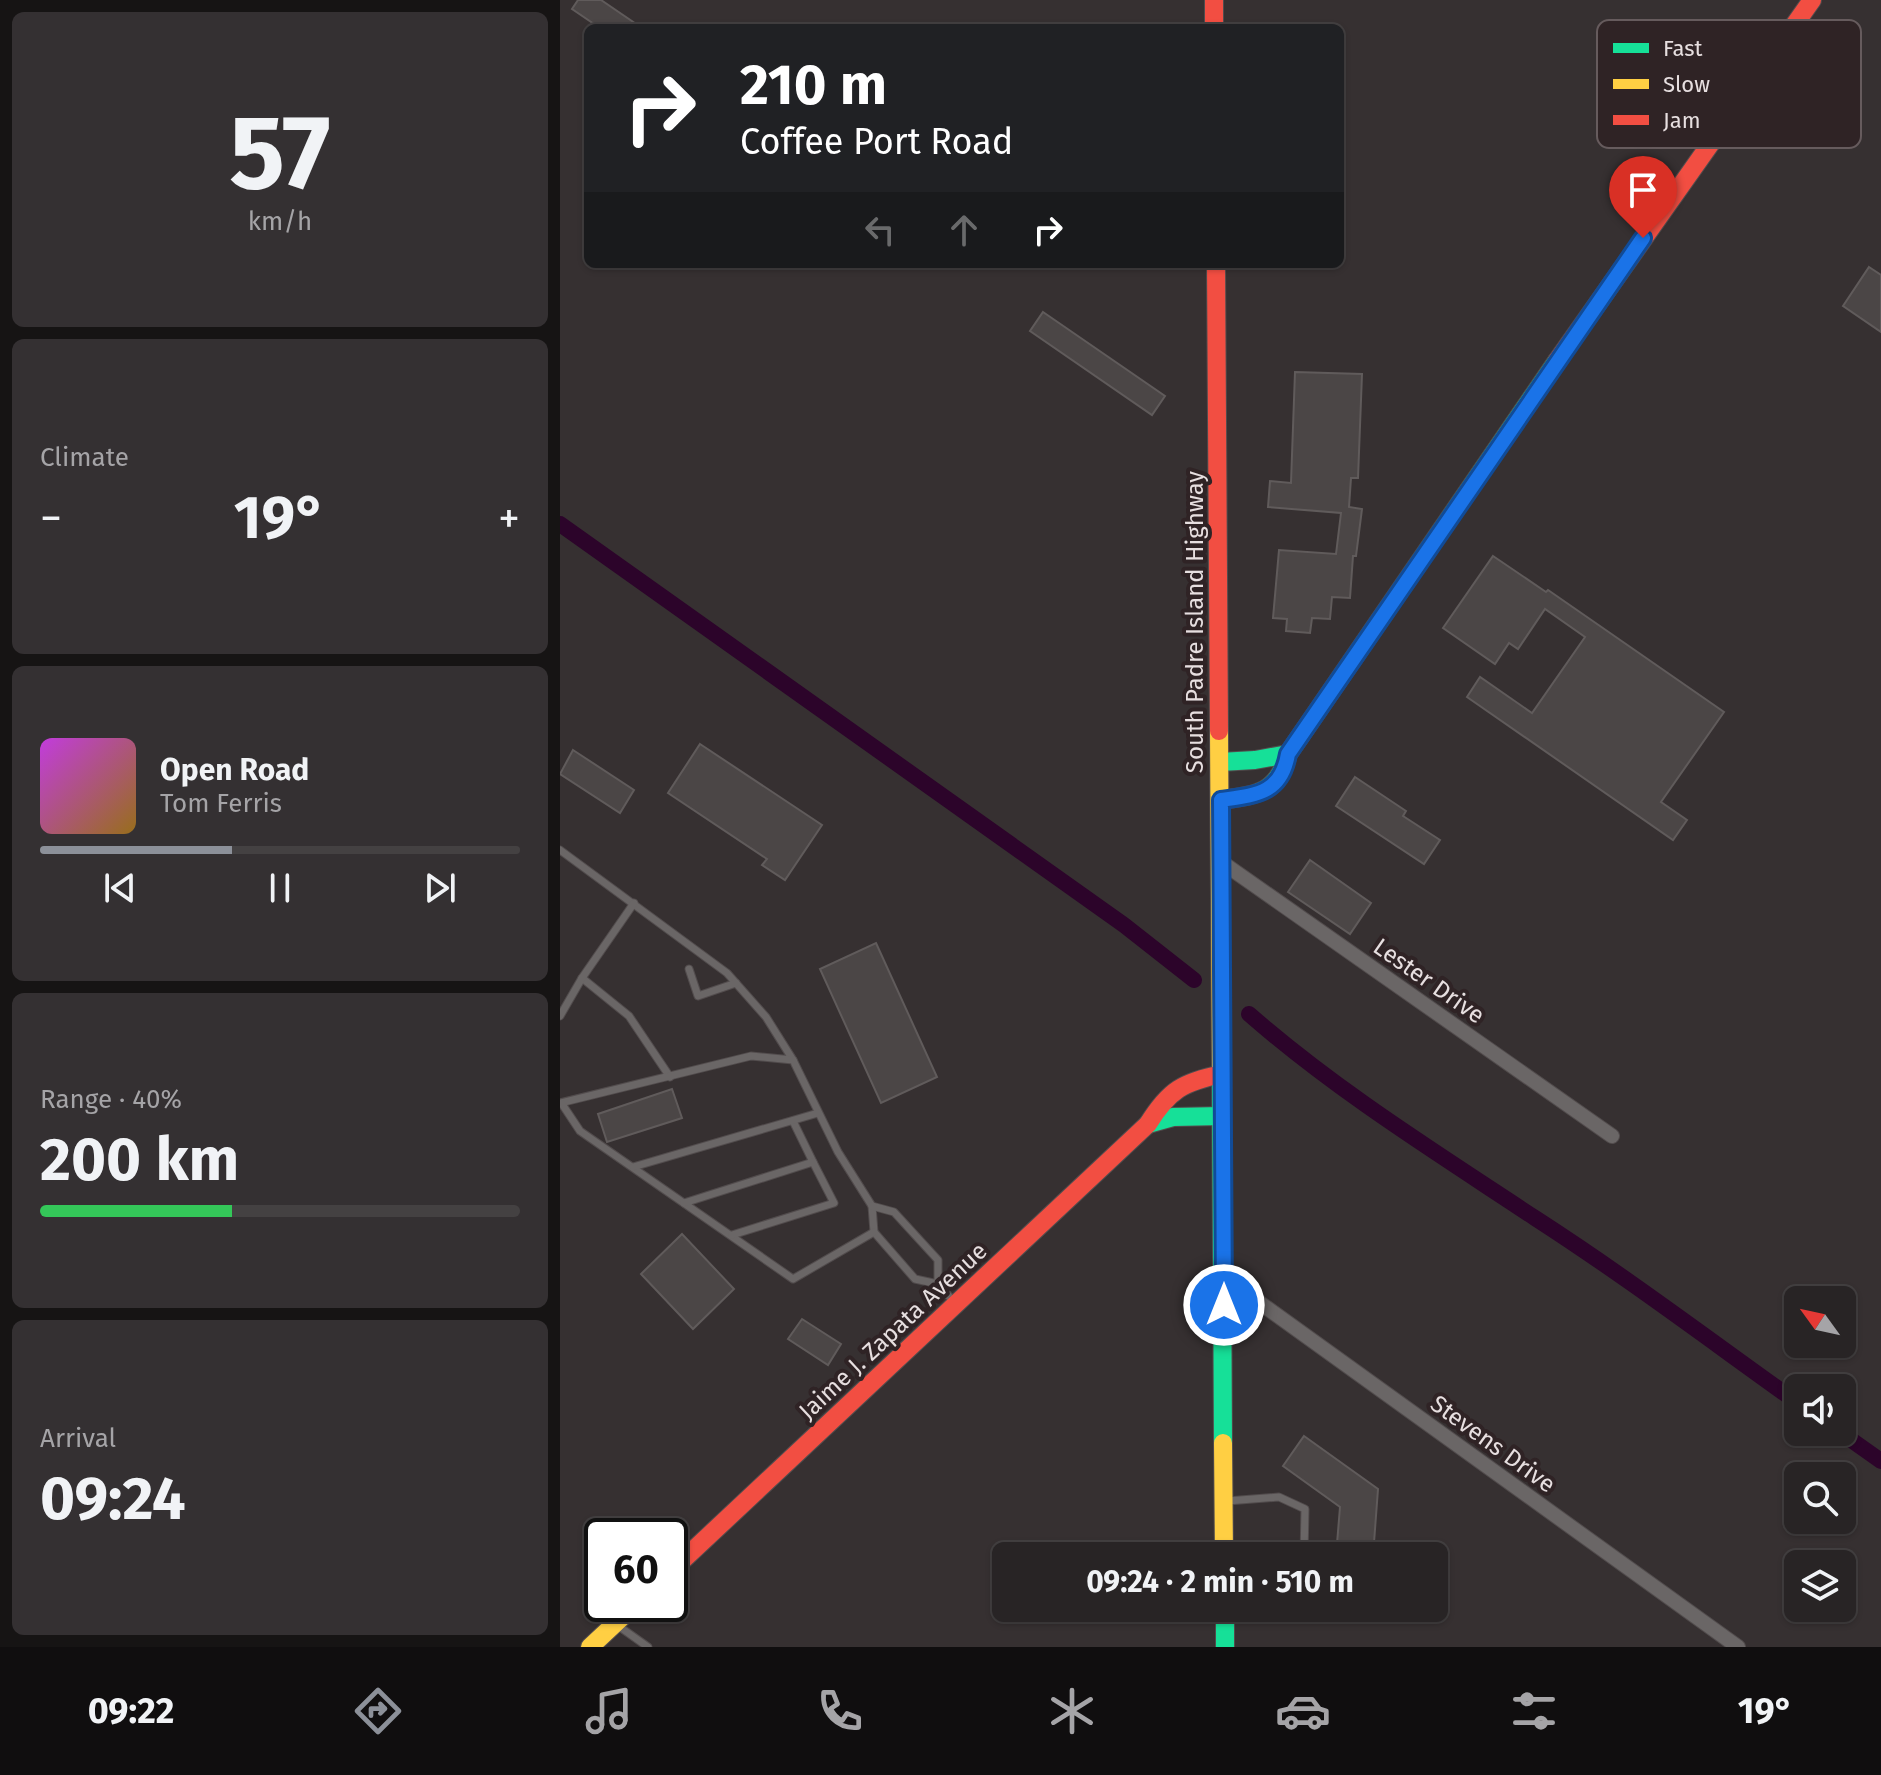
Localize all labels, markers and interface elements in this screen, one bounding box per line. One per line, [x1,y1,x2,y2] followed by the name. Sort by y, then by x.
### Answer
[1597,20,1861,148] legend
[1663,35,1703,62] text: Fast
[740,52,887,119] text: 210 m
[608,56,712,160] icon: right
[1663,71,1710,98] text: Slow
[229,91,331,216] text: 57
[1663,107,1701,134] text: Jam
[740,120,1013,164] text: Coffee Port Road
[1609,156,1677,238] pin
[1621,168,1665,212] icon: arrive
[248,206,312,237] text: km/h
[858,208,902,252] icon: left
[942,208,986,252] icon: ahead
[1026,208,1070,252] icon: right
[40,442,129,473] text: Climate
[1181,471,1209,773] street label: South Padre Island Highway
[234,482,326,554] text: 19°
[40,492,62,545] text: −
[498,492,520,545] text: +
[160,752,309,788] text: Open Road
[160,788,282,819] text: Tom Ferris
[98,866,142,910] icon: previous
[258,866,302,910] icon: pause
[418,866,462,910] icon: next
[1368,933,1490,1029] street label: Lester Drive
[40,1084,182,1115] text: Range · 40%
[40,1124,239,1196] text: 200 km
[793,1237,993,1425] street label: Jaime J. Zapata Avenue
[1182,1263,1266,1347] position arrow
[1784,1286,1856,1358] north arrow
[1784,1286,1856,1622] map controls
[1784,1374,1856,1446] button: sound
[1425,1389,1561,1499] street label: Stevens Drive
[40,1423,116,1454] text: Arrival
[1784,1462,1856,1534] button: search
[40,1463,186,1535] text: 09:24
[584,1518,688,1622] speed limit sign: 60
[1784,1550,1856,1622] button: layers
[1086,1564,1354,1600] text: 09:24 · 2 min · 510 m
[350,1683,406,1739] icon: directions
[581,1683,637,1739] icon: music
[812,1683,868,1739] icon: phone
[1044,1683,1100,1739] icon: climate
[1275,1683,1331,1739] icon: car
[1506,1683,1562,1739] icon: filters
[88,1689,174,1733] text: 09:22
[1738,1689,1793,1733] text: 19°

